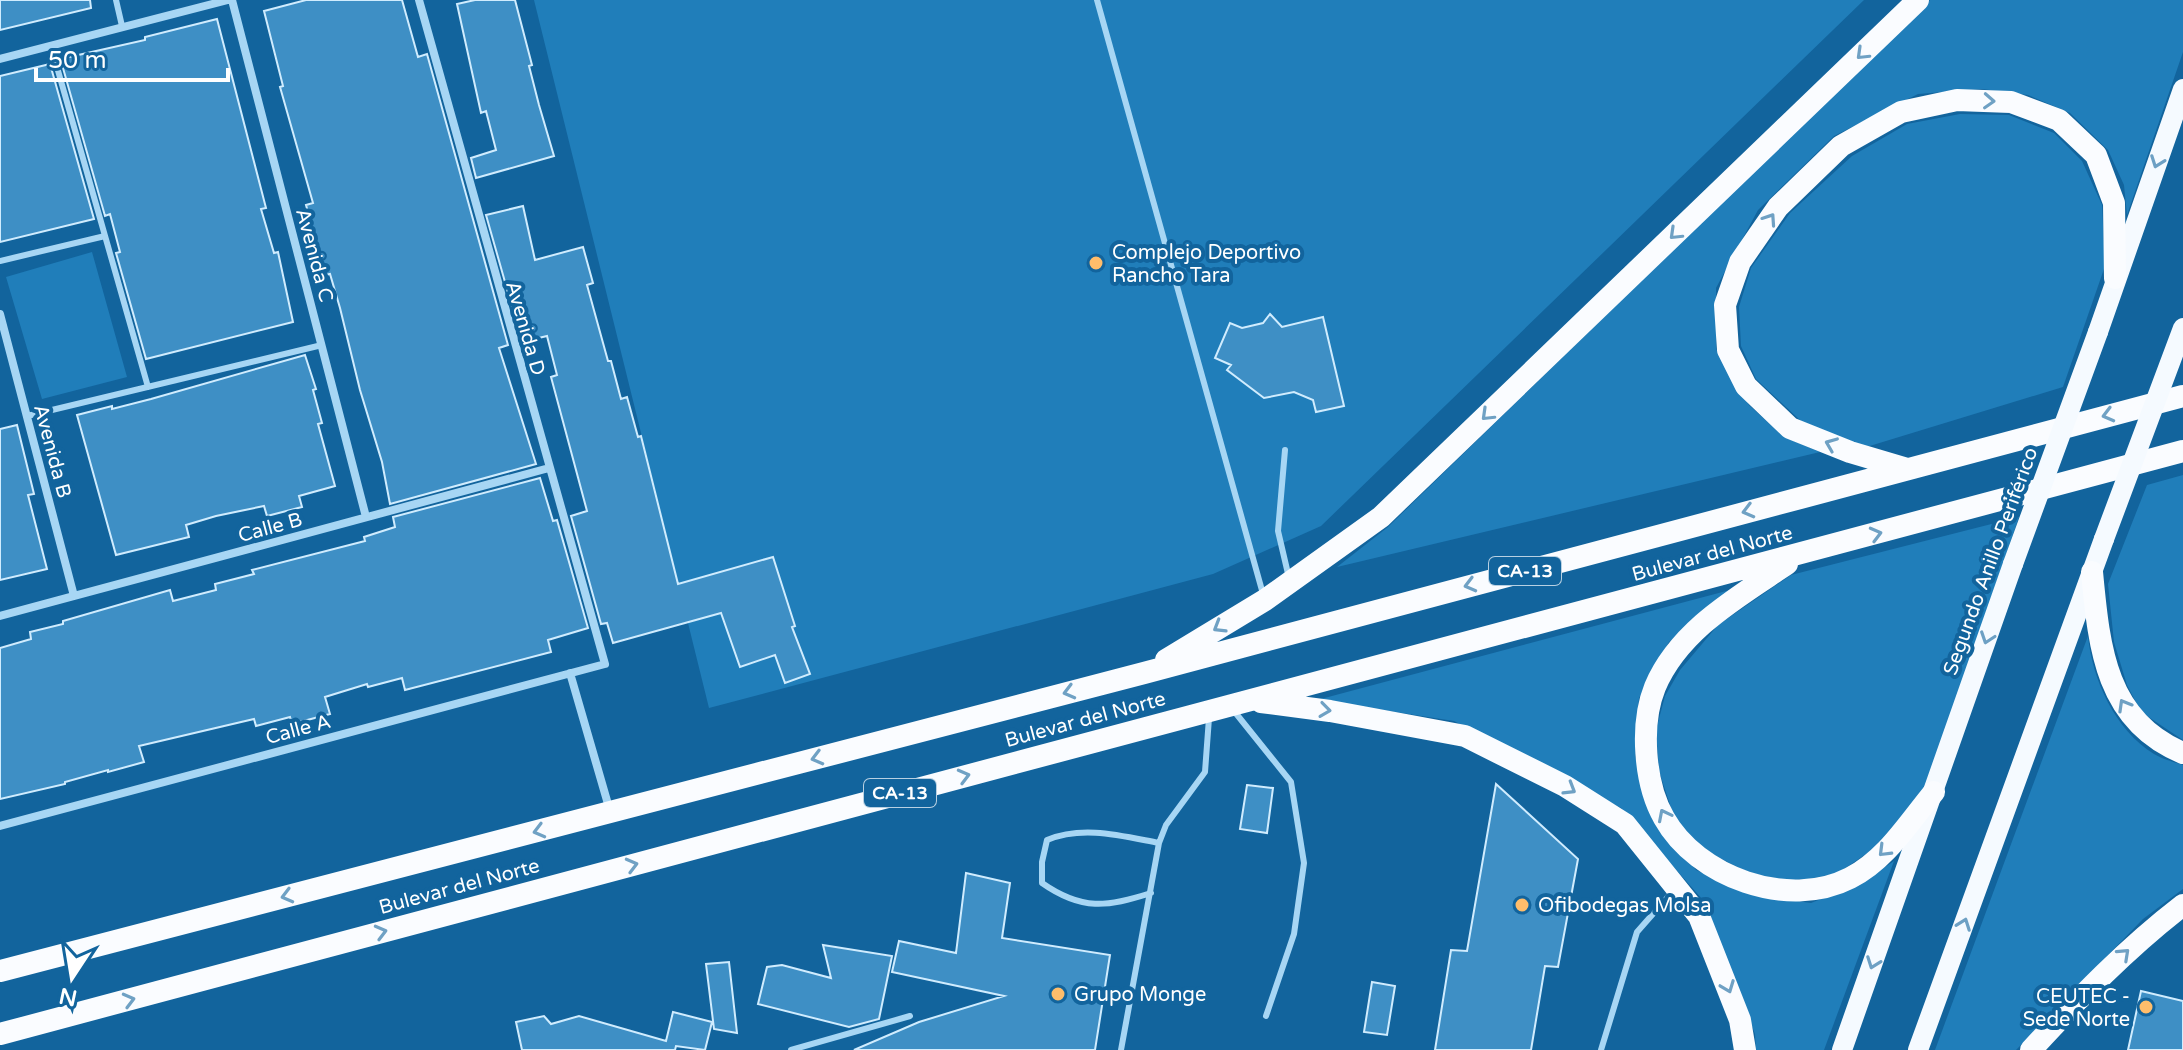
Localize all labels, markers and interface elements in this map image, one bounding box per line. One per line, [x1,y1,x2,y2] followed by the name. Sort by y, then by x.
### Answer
[36,32,228,82] scale bar
[1857,45,1871,59] one-way arrow
[48,46,106,75] text: 50 m
[1983,93,1996,110] one-way arrow
[2150,155,2166,169] one-way arrow
[290,206,338,305] street label: Avenida C
[1760,213,1775,227] one-way arrow
[1670,225,1684,240] one-way arrow
[1112,241,1301,288] place label: Complejo Deportivo Rancho Tara
[1087,254,1105,272] marker: Complejo Deportivo Rancho Tara
[500,278,550,378] street label: Avenida D
[28,402,76,501] street label: Avenida B
[1482,405,1496,420] one-way arrow
[2101,406,2115,423] one-way arrow
[1825,438,1839,454] one-way arrow
[1938,444,2043,679] street label: Segundo Anillo Periférico
[1742,501,1756,518] one-way arrow
[236,508,305,548] street label: Calle B
[1629,521,1795,587] street label: Bulevar del Norte
[1869,527,1883,543] one-way arrow
[1489,557,1561,585] road number: CA-13
[1464,576,1478,593] one-way arrow
[1213,618,1228,633] one-way arrow
[1981,630,1997,644] one-way arrow
[1062,683,1076,700] one-way arrow
[1002,687,1168,753] street label: Bulevar del Norte
[2118,699,2134,714] one-way arrow
[1318,701,1332,718] one-way arrow
[263,710,334,750] street label: Calle A
[811,748,825,765] one-way arrow
[957,769,971,785] one-way arrow
[864,779,936,807] road number: CA-13
[1561,780,1576,795] one-way arrow
[1659,808,1674,823] one-way arrow
[532,821,546,838] one-way arrow
[1879,842,1893,856] one-way arrow
[376,854,542,920] street label: Bulevar del Norte
[624,858,638,874] one-way arrow
[281,887,295,904] one-way arrow
[1538,894,1711,918] place label: Ofibodegas Molsa
[1513,896,1531,914] marker: Ofibodegas Molsa
[1954,918,1970,932] one-way arrow
[373,925,387,942] one-way arrow
[32,938,112,1018] north arrow
[2115,948,2129,963] one-way arrow
[1866,955,1883,969] one-way arrow
[1718,979,1735,993] one-way arrow
[57,982,79,1011] text: N
[1074,983,1206,1007] place label: Grupo Monge
[1049,985,1067,1003] marker: Grupo Monge
[2023,985,2130,1032] place label: CEUTEC - Sede Norte
[122,992,136,1009] one-way arrow
[2137,998,2155,1016] marker: CEUTEC - Sede Norte

